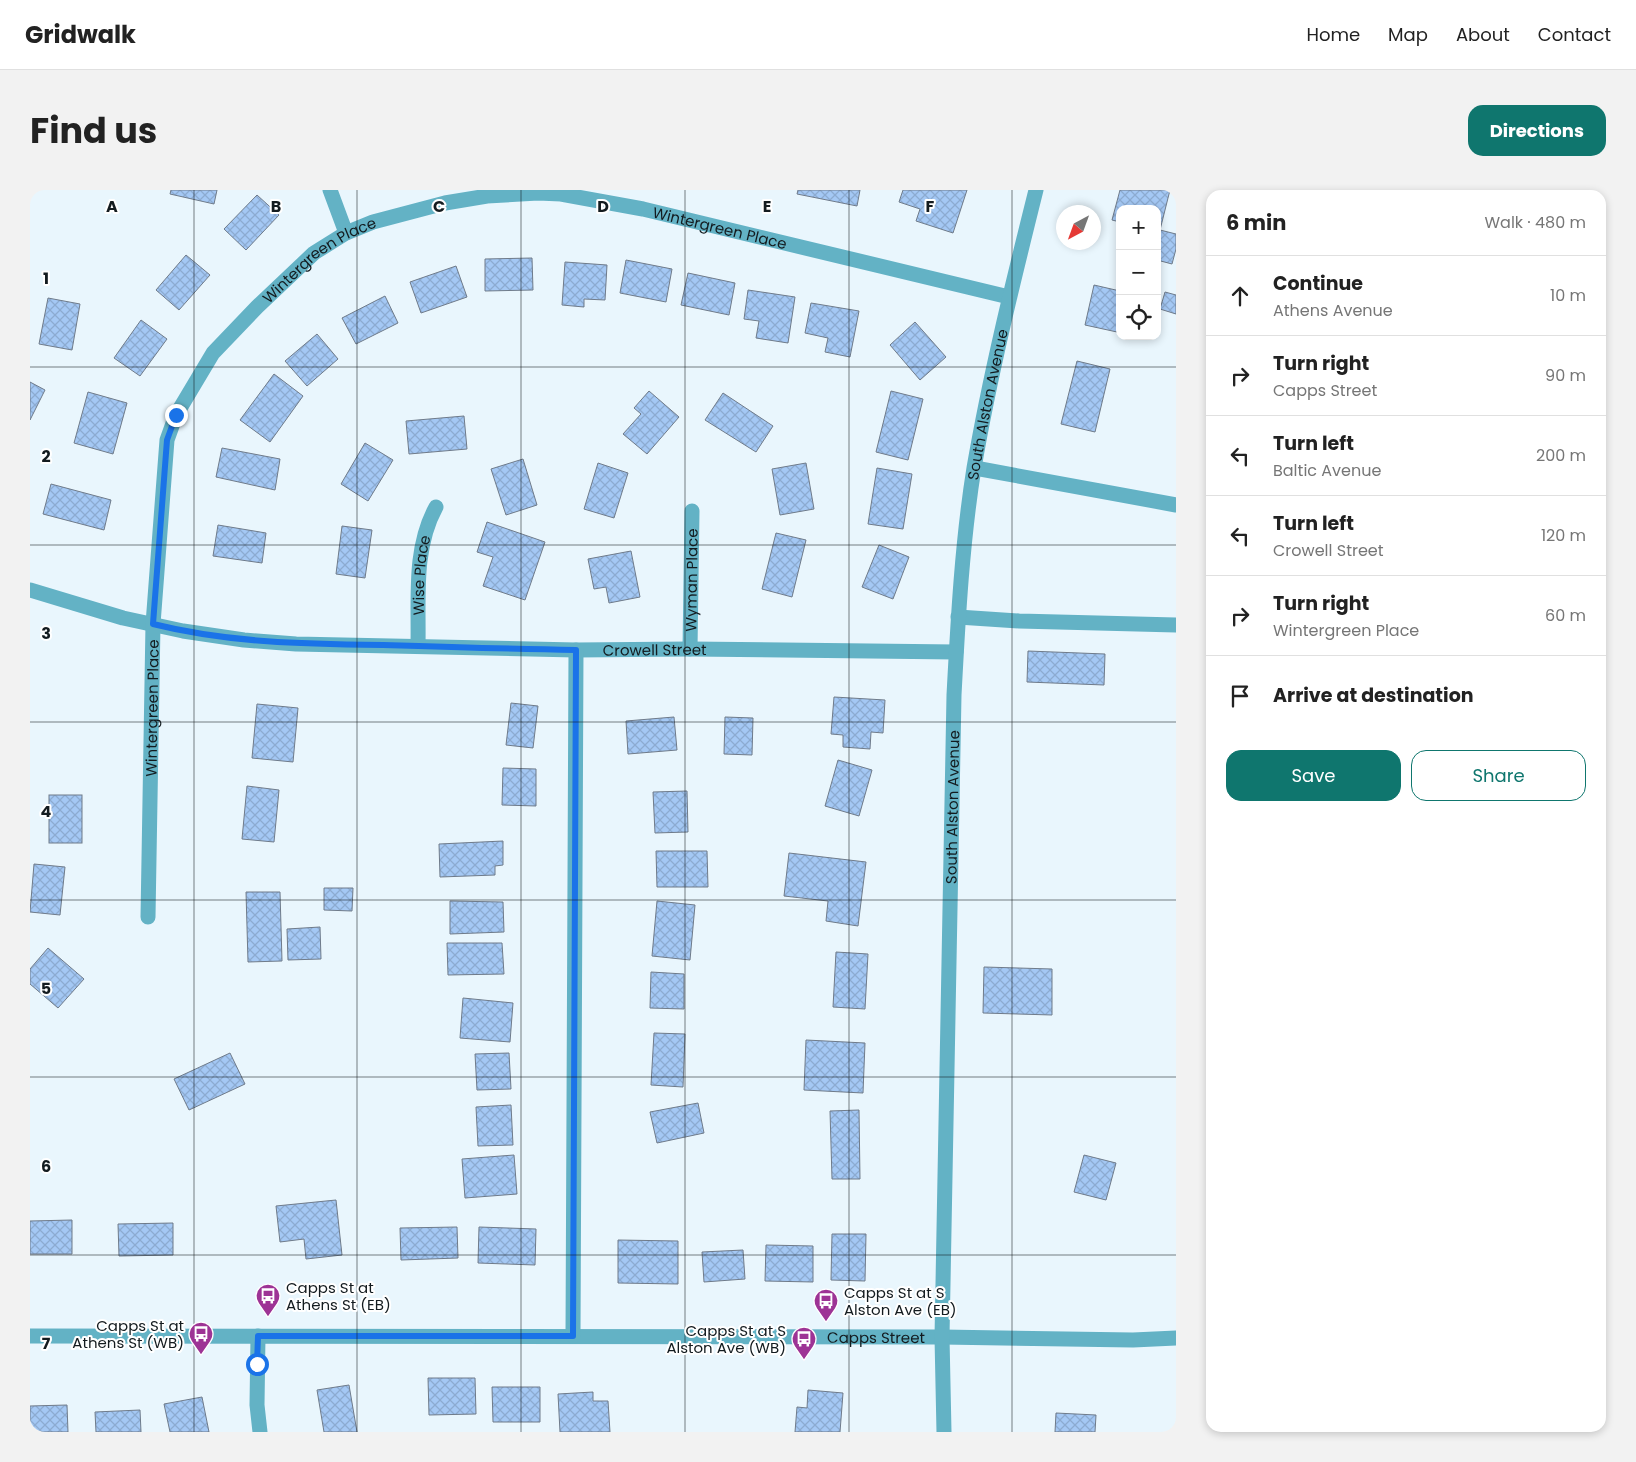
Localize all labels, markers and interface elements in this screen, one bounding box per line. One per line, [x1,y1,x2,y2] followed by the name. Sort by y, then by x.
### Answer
[25,18,136,51] text: Gridwalk
[1306,22,1360,47] text: Home
[1388,22,1428,47] text: Map
[1456,22,1510,47] text: About
[1538,22,1611,47] text: Contact
[1468,105,1606,156] button: Directions
[30,106,157,155] text: Find us
[106,195,118,218] text: A
[271,195,281,218] text: B
[433,195,445,218] text: C
[597,195,609,218] text: D
[763,195,771,218] text: E
[926,195,935,218] text: F
[651,201,789,254] street label: Wintergreen Place
[1056,205,1101,250] north arrow
[1116,205,1161,340] map controls
[1116,205,1161,250] button: +
[1226,208,1286,237] text: 6 min
[257,211,379,308] street label: Wintergreen Place
[1484,211,1586,234] text: Walk · 480 m
[1116,250,1161,295] button: −
[43,267,49,290] text: 1
[1273,270,1363,297] text: Continue
[1226,282,1254,310] icon: ahead
[1550,284,1586,307] text: 10 m
[1116,295,1161,340] button: locate
[1273,299,1393,322] text: Athens Avenue
[962,327,1013,481] street label: South Alston Avenue
[1273,350,1369,377] text: Turn right
[1226,362,1254,390] icon: right
[1545,364,1586,387] text: 90 m
[1273,379,1377,402] text: Capps Street
[165,404,188,427] route end
[1273,430,1354,457] text: Turn left
[1226,442,1254,470] icon: left
[1536,444,1586,467] text: 200 m
[41,445,51,468] text: 2
[1273,459,1381,482] text: Baltic Avenue
[1273,510,1354,537] text: Turn left
[1226,522,1254,550] icon: left
[1541,524,1586,547] text: 120 m
[680,528,702,632] street label: Wyman Place
[407,533,435,615] street label: Wise Place
[1273,539,1384,562] text: Crowell Street
[1273,590,1369,617] text: Turn right
[1226,602,1254,630] icon: right
[1545,604,1586,627] text: 60 m
[1273,619,1419,642] text: Wintergreen Place
[41,622,51,645] text: 3
[603,638,707,660] street label: Crowell Street
[140,639,163,777] street label: Wintergreen Place
[1226,682,1254,710] icon: arrive
[1273,682,1474,709] text: Arrive at destination
[940,730,964,884] street label: South Alston Avenue
[1226,750,1401,801] button: Save
[1411,750,1586,801] button: Share
[41,800,52,823] text: 4
[41,977,51,1000] text: 5
[41,1155,51,1178] text: 6
[286,1277,391,1315] place label: Capps St at Athens St (EB)
[844,1282,957,1320] place label: Capps St at S Alston Ave (EB)
[255,1283,281,1317] bus stop icon: Capps St at Athens St (EB)
[813,1288,839,1322] bus stop icon: Capps St at S Alston Ave (EB)
[72,1315,184,1353] place label: Capps St at Athens St (WB)
[666,1320,786,1358] place label: Capps St at S Alston Ave (WB)
[188,1321,214,1355] bus stop icon: Capps St at Athens St (WB)
[791,1326,817,1360] bus stop icon: Capps St at S Alston Ave (WB)
[827,1326,925,1347] street label: Capps Street
[42,1332,51,1355] text: 7
[246,1353,269,1376] route start

